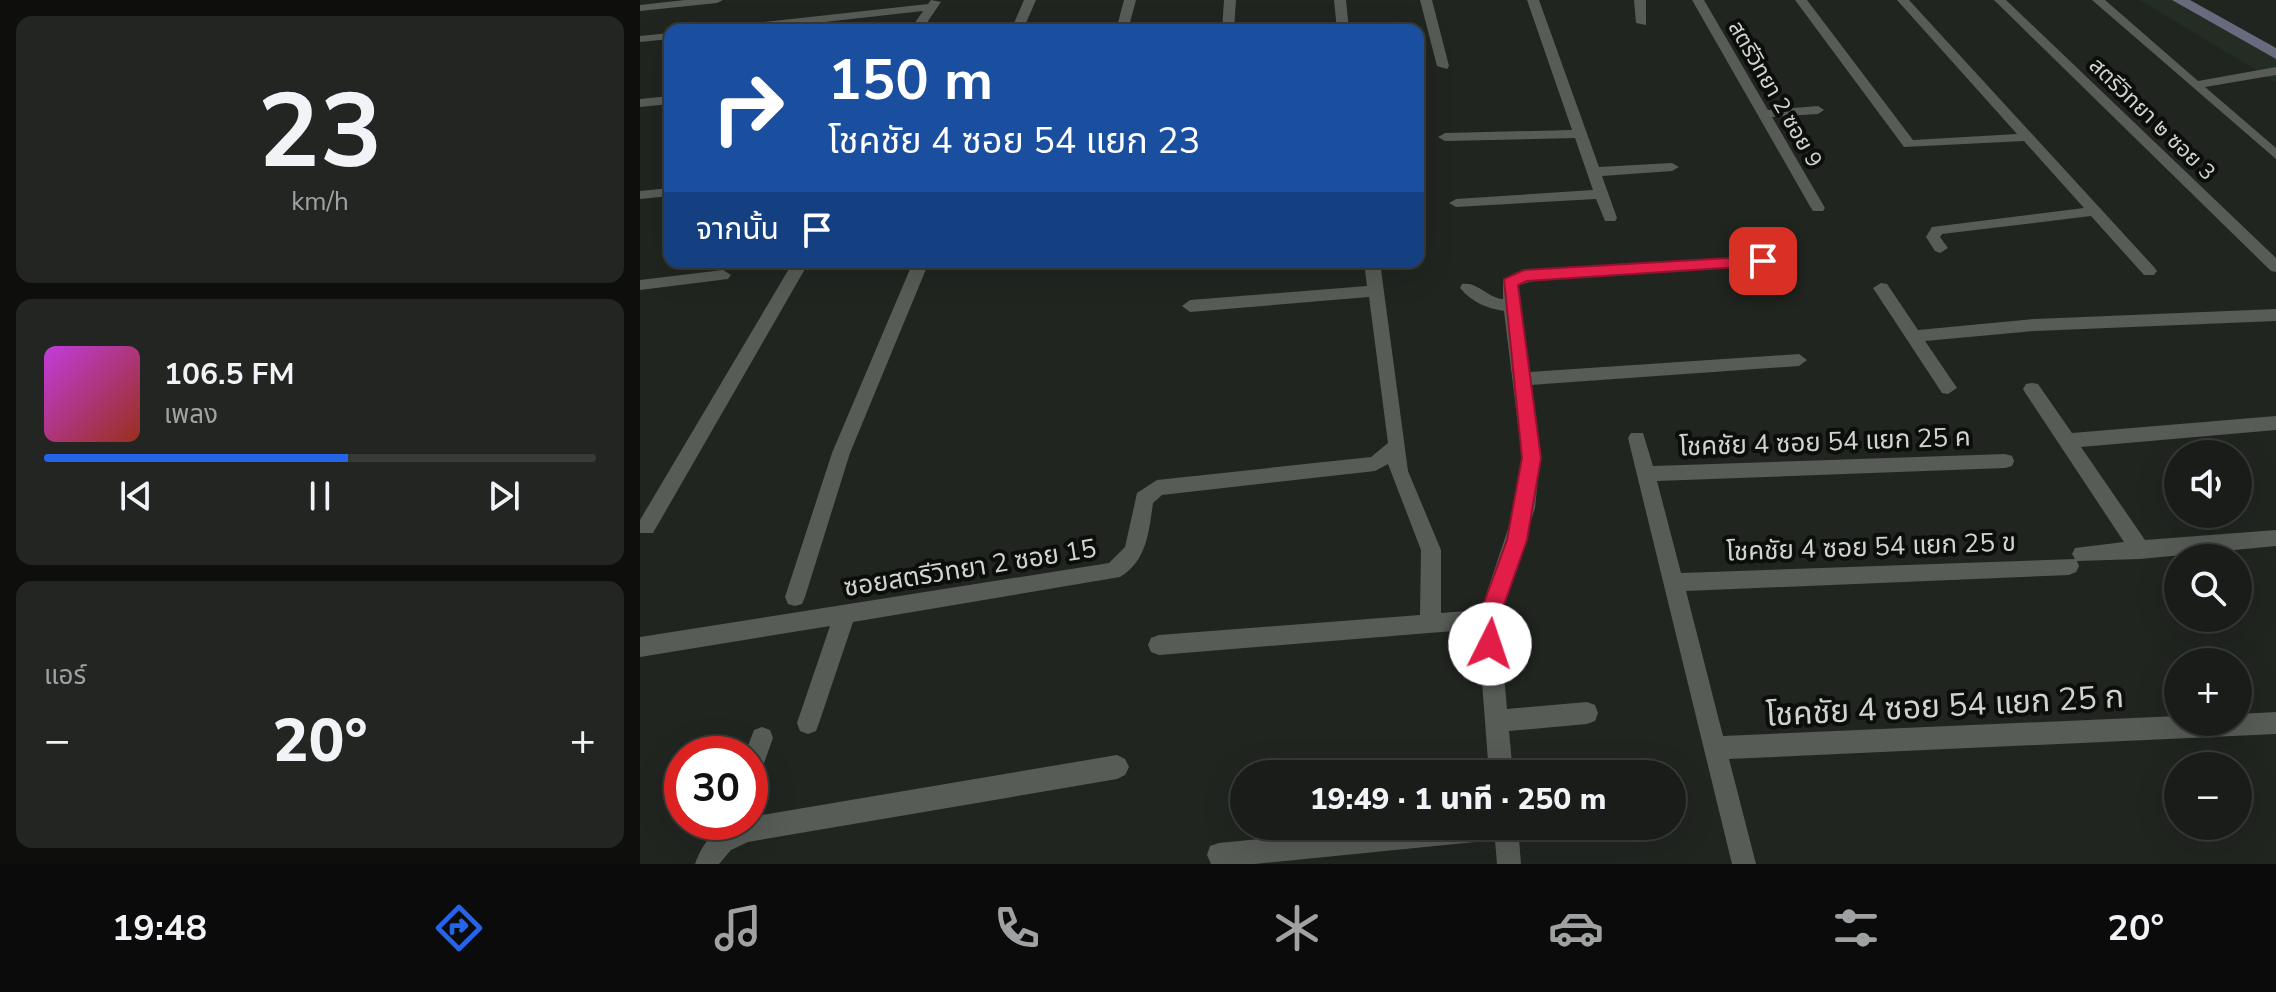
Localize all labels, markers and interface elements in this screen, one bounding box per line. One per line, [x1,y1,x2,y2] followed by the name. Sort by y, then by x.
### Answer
[1721,15,1829,173] street label: สตรีวิทยา 2 ซอย 9
[828,42,993,119] text: 150 m
[2082,51,2222,187] street label: สตรีวิทยา ๒ ซอย 3
[696,56,800,160] icon: right
[258,61,382,203] text: 23
[828,117,1200,166] text: โชคชัย 4 ซอย 54 แยก 23
[291,184,349,219] text: km/h
[795,208,839,252] icon: arrive
[696,209,779,250] text: จากนั้น
[1729,227,1797,295] pin
[1741,239,1785,283] icon: arrive
[164,354,294,395] text: 106.5 FM
[164,397,218,432] text: เพลง
[1679,419,1971,465] street label: โชคชัย 4 ซอย 54 แยก 25 ค
[2164,440,2252,840] map controls
[2164,440,2252,528] button: sound
[114,474,158,518] icon: previous
[298,474,342,518] icon: pause
[482,474,526,518] icon: next
[1726,524,2016,570] street label: โชคชัย 4 ซอย 54 แยก 25 ข
[841,531,1099,605] street label: ซอยสตรีวิทยา 2 ซอย 15
[2164,544,2252,632] button: search
[1448,602,1532,686] position arrow
[2164,648,2252,736] button: +
[44,658,86,693] text: แอร์
[1765,675,2125,737] street label: โชคชัย 4 ซอย 54 แยก 25 ก
[272,700,368,782] text: 20°
[44,711,70,771] text: −
[570,711,596,771] text: +
[664,736,768,840] speed limit sign: 30
[2164,752,2252,840] button: −
[1310,779,1606,820] text: 19:49 · 1 นาที · 250 m
[431,900,487,956] icon: directions
[710,900,766,956] icon: music
[989,900,1045,956] icon: phone
[1269,900,1325,956] icon: climate
[1548,900,1604,956] icon: car
[1828,900,1884,956] icon: filters
[112,904,207,953] text: 19:48
[2107,904,2164,953] text: 20°

